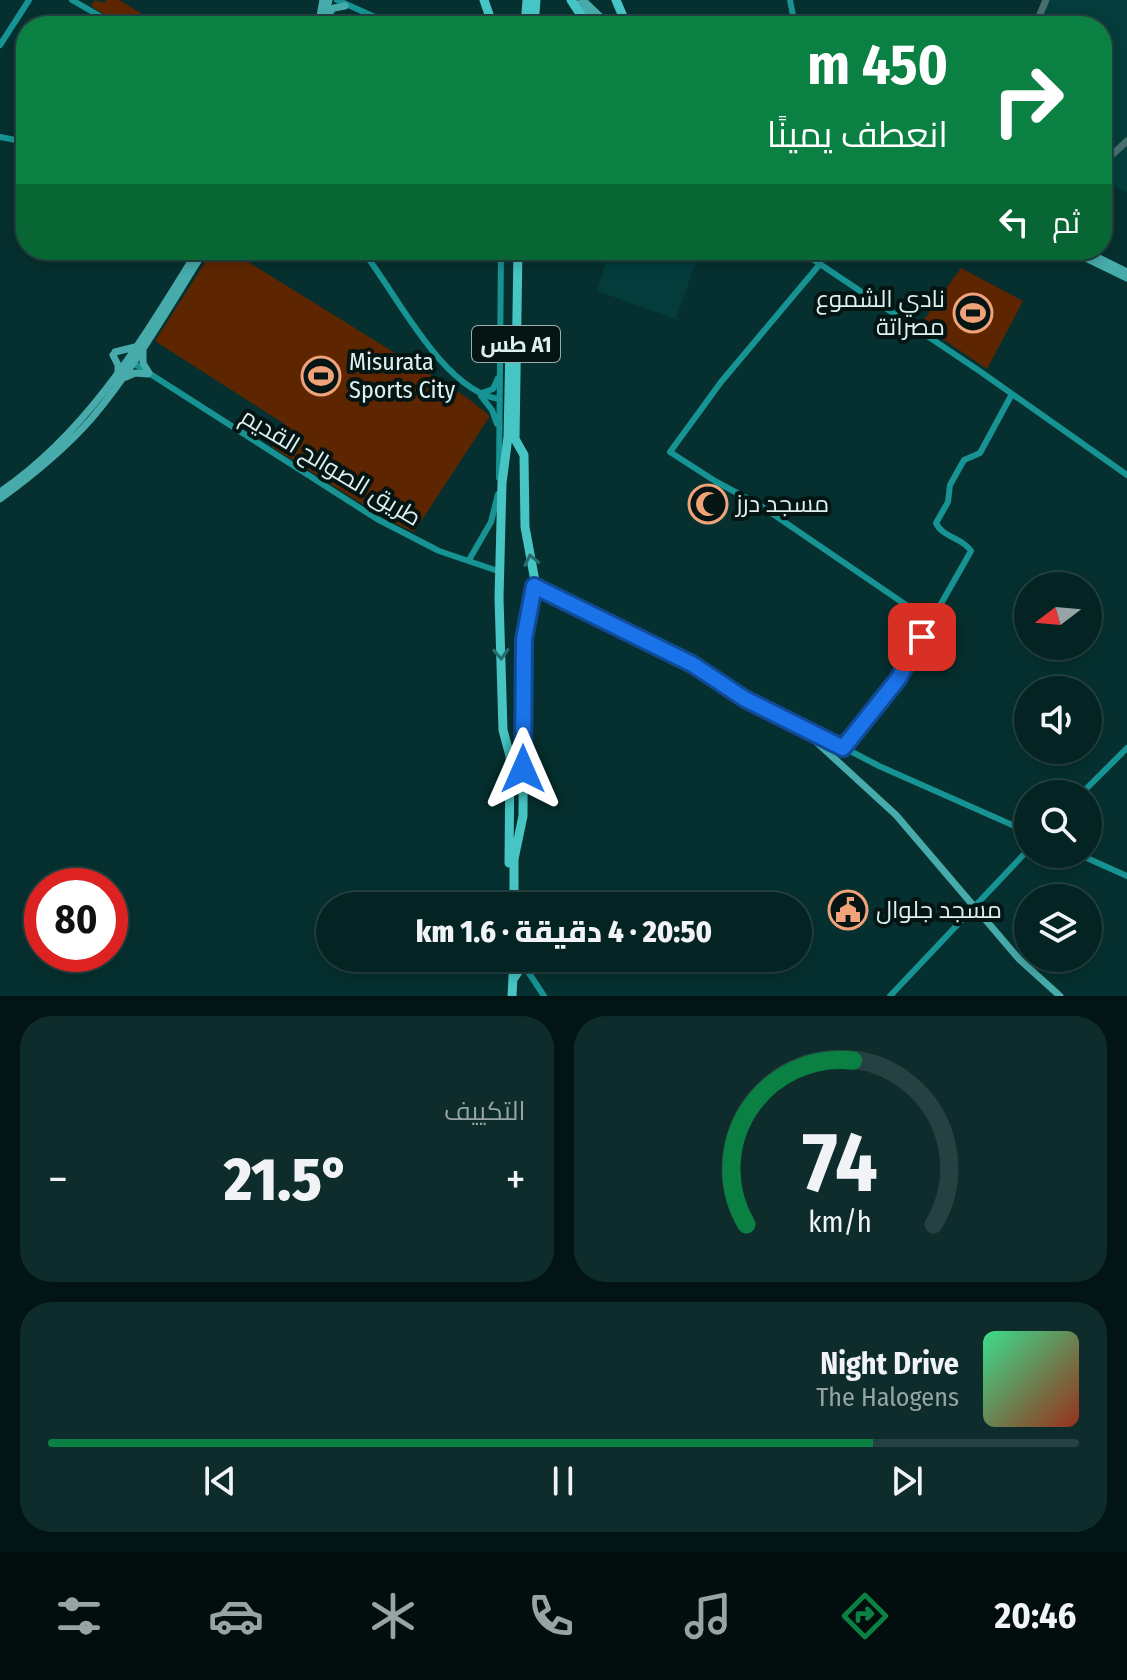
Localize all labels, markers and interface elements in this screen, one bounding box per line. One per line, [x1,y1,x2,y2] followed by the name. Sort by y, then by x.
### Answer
[807,32,948,99] text: 450 m
[976,48,1080,152] icon: right
[767,113,948,157] text: انعطف يمينًا
[992,200,1036,244] icon: left
[1052,205,1080,241] text: ثم
[816,285,945,341] place label: نادي الشموع مصراتة
[952,292,994,334] sports icon: نادي الشموع مصراتة
[472,326,560,362] road number: طس A1
[349,348,455,404] place label: Misurata Sports City
[300,355,342,397] sports icon: Misurata Sports City
[235,402,426,534] street label: طريق الصوالح القديم
[687,483,729,525] mosque icon: مسجد درز
[734,490,829,518] place label: مسجد درز
[523,553,540,567] one-way arrow
[1014,572,1102,660] north arrow
[1014,572,1102,972] map controls
[888,603,956,671] pin
[900,615,944,659] icon: arrive
[492,648,510,661] one-way arrow
[1014,676,1102,764] button: sound
[481,727,565,811] position arrow
[1014,780,1102,868] button: search
[24,868,128,972] speed limit sign: 80
[1014,884,1102,972] button: layers
[827,889,869,931] public building icon: مسجد جلوال
[876,896,1002,924] place label: مسجد جلوال
[416,914,712,950] text: 20:50 · 4 دقيقة · 1.6 km
[444,1096,526,1127] text: التكييف
[802,1113,878,1213] text: 74
[224,1144,349,1216] text: 21.5°
[48,1153,68,1206] text: −
[505,1153,526,1206] text: +
[808,1205,872,1240] text: km/h
[820,1346,959,1382] text: Night Drive
[816,1382,959,1413] text: The Halogens
[198,1459,242,1503] icon: previous
[541,1459,585,1503] icon: pause
[885,1459,929,1503] icon: next
[51,1588,107,1644] icon: filters
[208,1588,264,1644] icon: car
[365,1588,421,1644] icon: climate
[523,1588,579,1644] icon: phone
[680,1588,736,1644] icon: music
[837,1588,893,1644] icon: directions
[995,1594,1076,1638] text: 20:46

